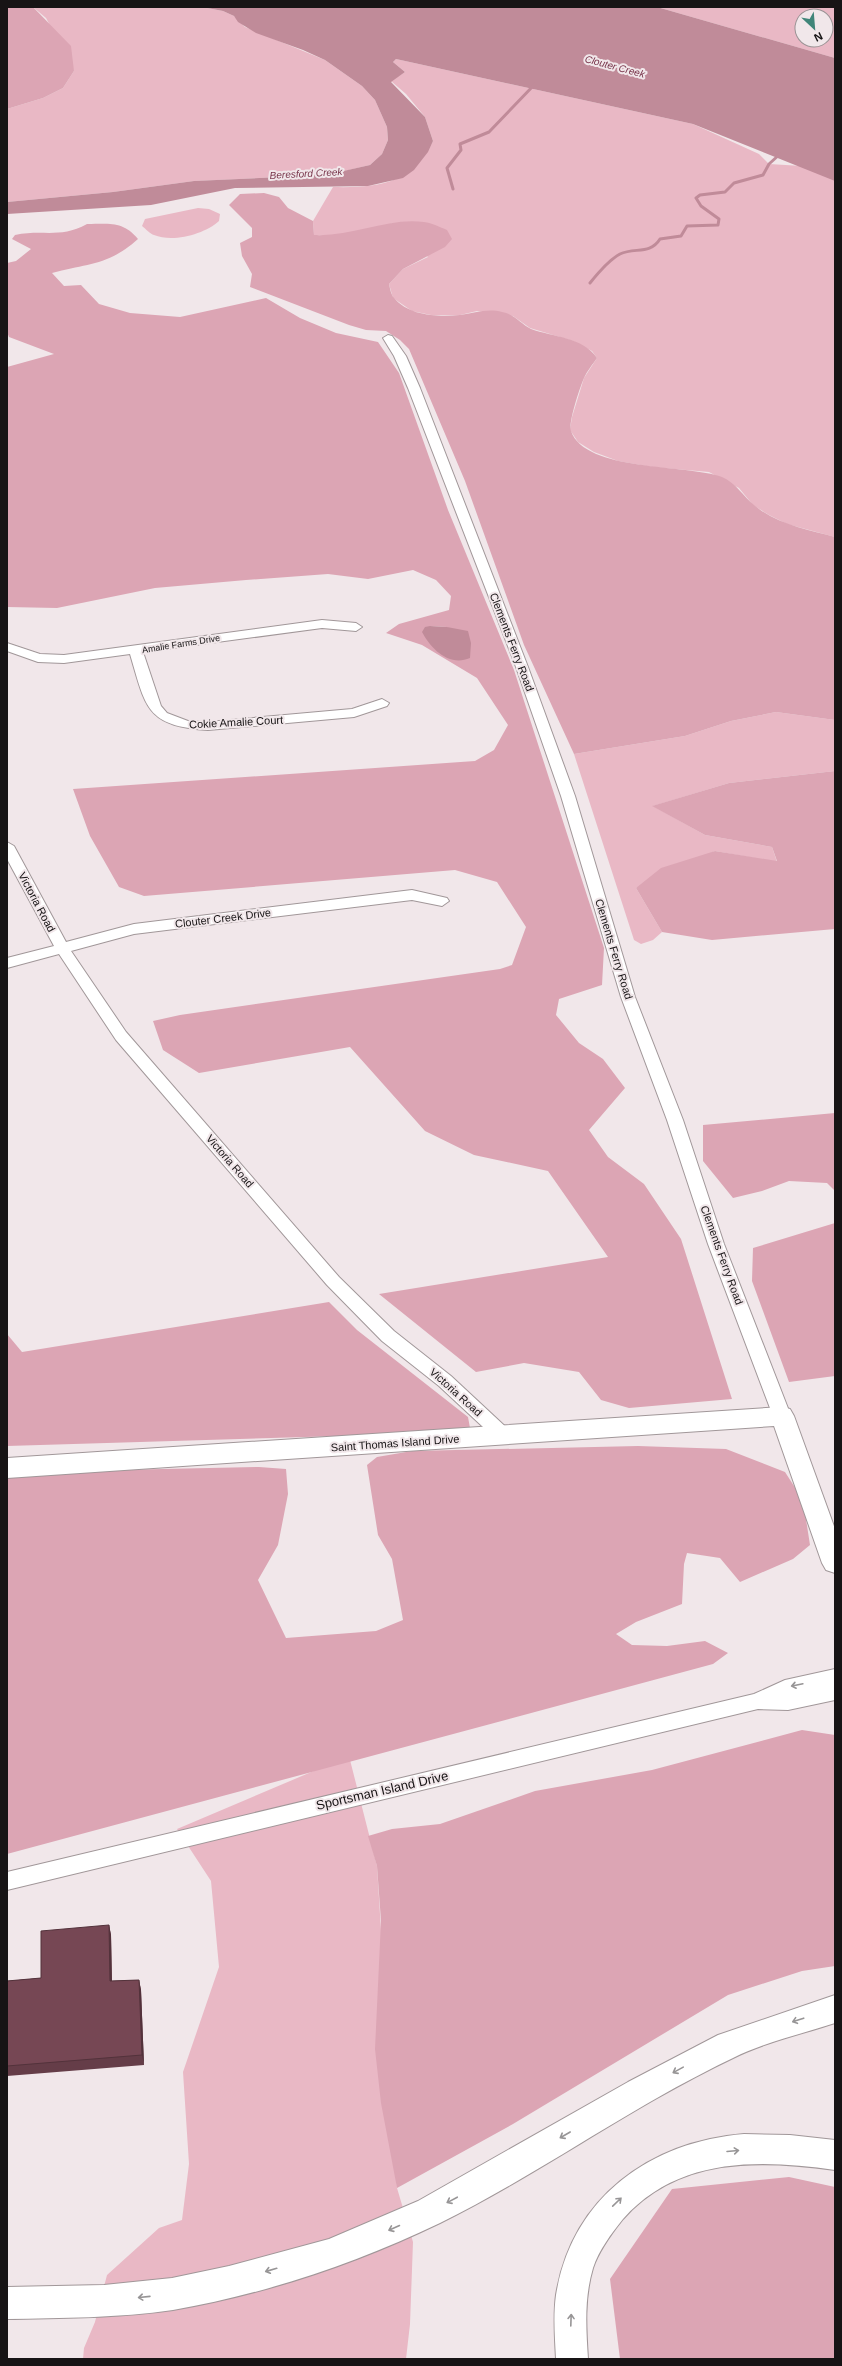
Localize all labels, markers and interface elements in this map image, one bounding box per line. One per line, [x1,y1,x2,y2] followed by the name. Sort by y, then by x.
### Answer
[794,8,834,48] north arrow
[812,30,825,44] text: N
[584,53,647,80] water label: Clouter Creek
[269,166,344,181] water label: Beresford Creek
[488,591,536,693] street label: Clements Ferry Road
[141,633,221,655] street label: Amalie Farms Drive
[189,714,283,730] street label: Cokie Amalie Court
[16,870,58,934] street label: Victoria Road
[593,897,635,1001] street label: Clements Ferry Road
[174,906,272,930] street label: Clouter Creek Drive
[204,1132,256,1190] street label: Victoria Road
[698,1204,746,1306] street label: Clements Ferry Road
[428,1366,484,1418] street label: Victoria Road
[330,1433,460,1453] street label: Saint Thomas Island Drive
[791,1682,804,1690] one-way arrow
[315,1768,450,1813] street label: Sportsman Island Drive
[792,2017,804,2025] one-way arrow
[672,2067,684,2074] one-way arrow
[559,2131,571,2139] one-way arrow
[727,2147,740,2154] one-way arrow
[447,2196,459,2204] one-way arrow
[612,2197,622,2207] one-way arrow
[388,2225,400,2232] one-way arrow
[265,2267,278,2275] one-way arrow
[138,2293,151,2301] one-way arrow
[567,2314,575,2327] one-way arrow

